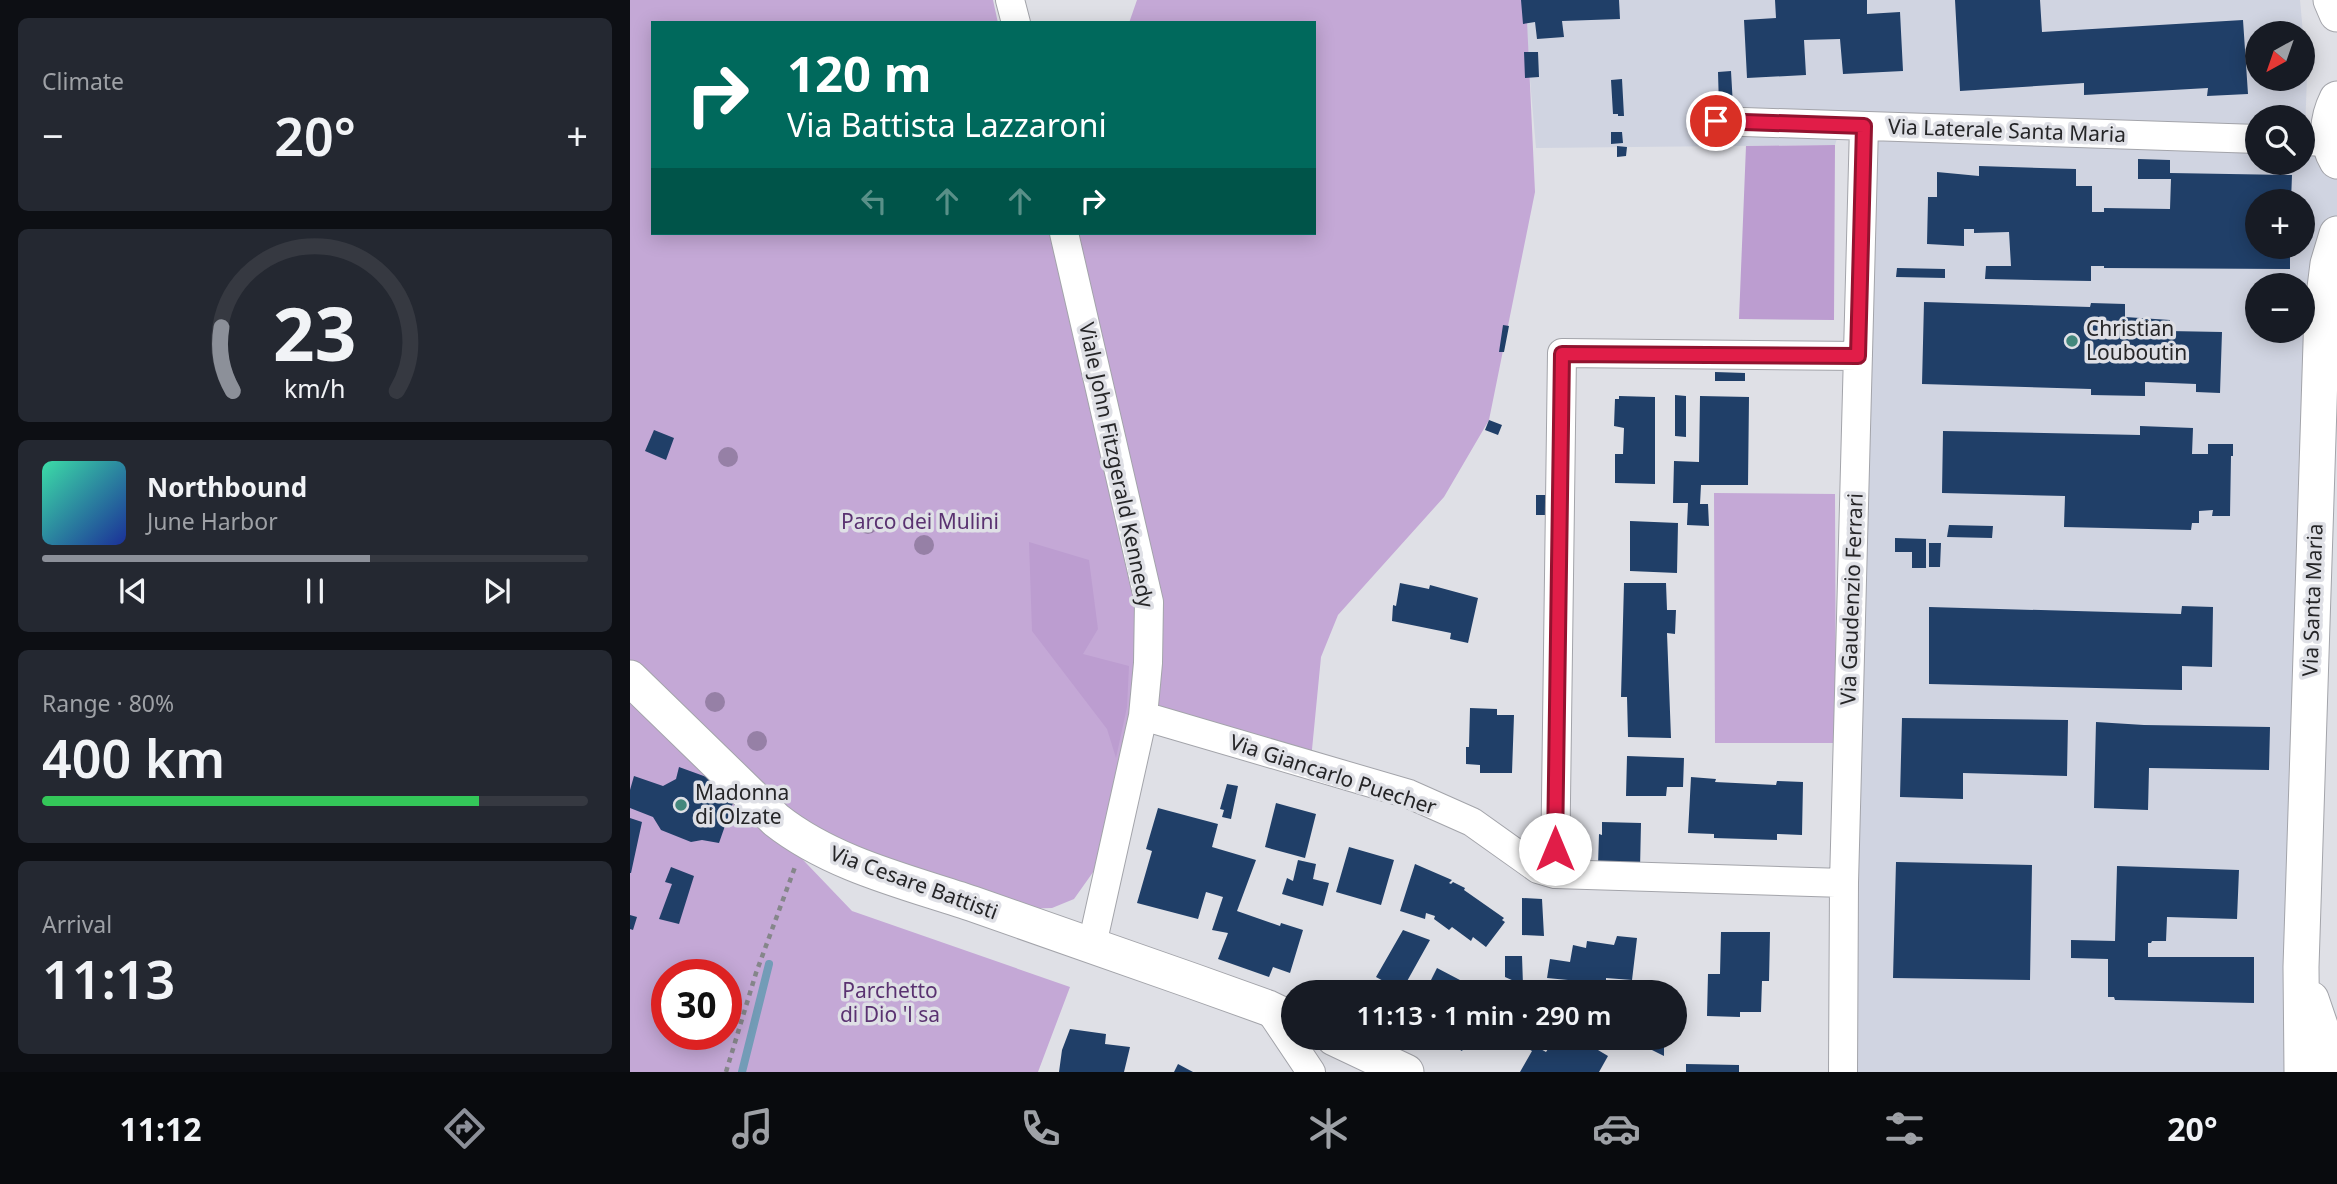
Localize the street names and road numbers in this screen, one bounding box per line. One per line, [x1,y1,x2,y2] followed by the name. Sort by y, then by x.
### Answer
[1888,112,2126,148] street label: Via Laterale Santa Maria
[1073,320,1161,610] street label: Viale John Fitzgerald Kennedy
[1833,493,1869,705] street label: Via Gaudenzio Ferrari
[2295,523,2329,677] street label: Via Santa Maria
[1226,727,1441,821] street label: Via Giancarlo Puecher
[826,839,1002,925] street label: Via Cesare Battisti

